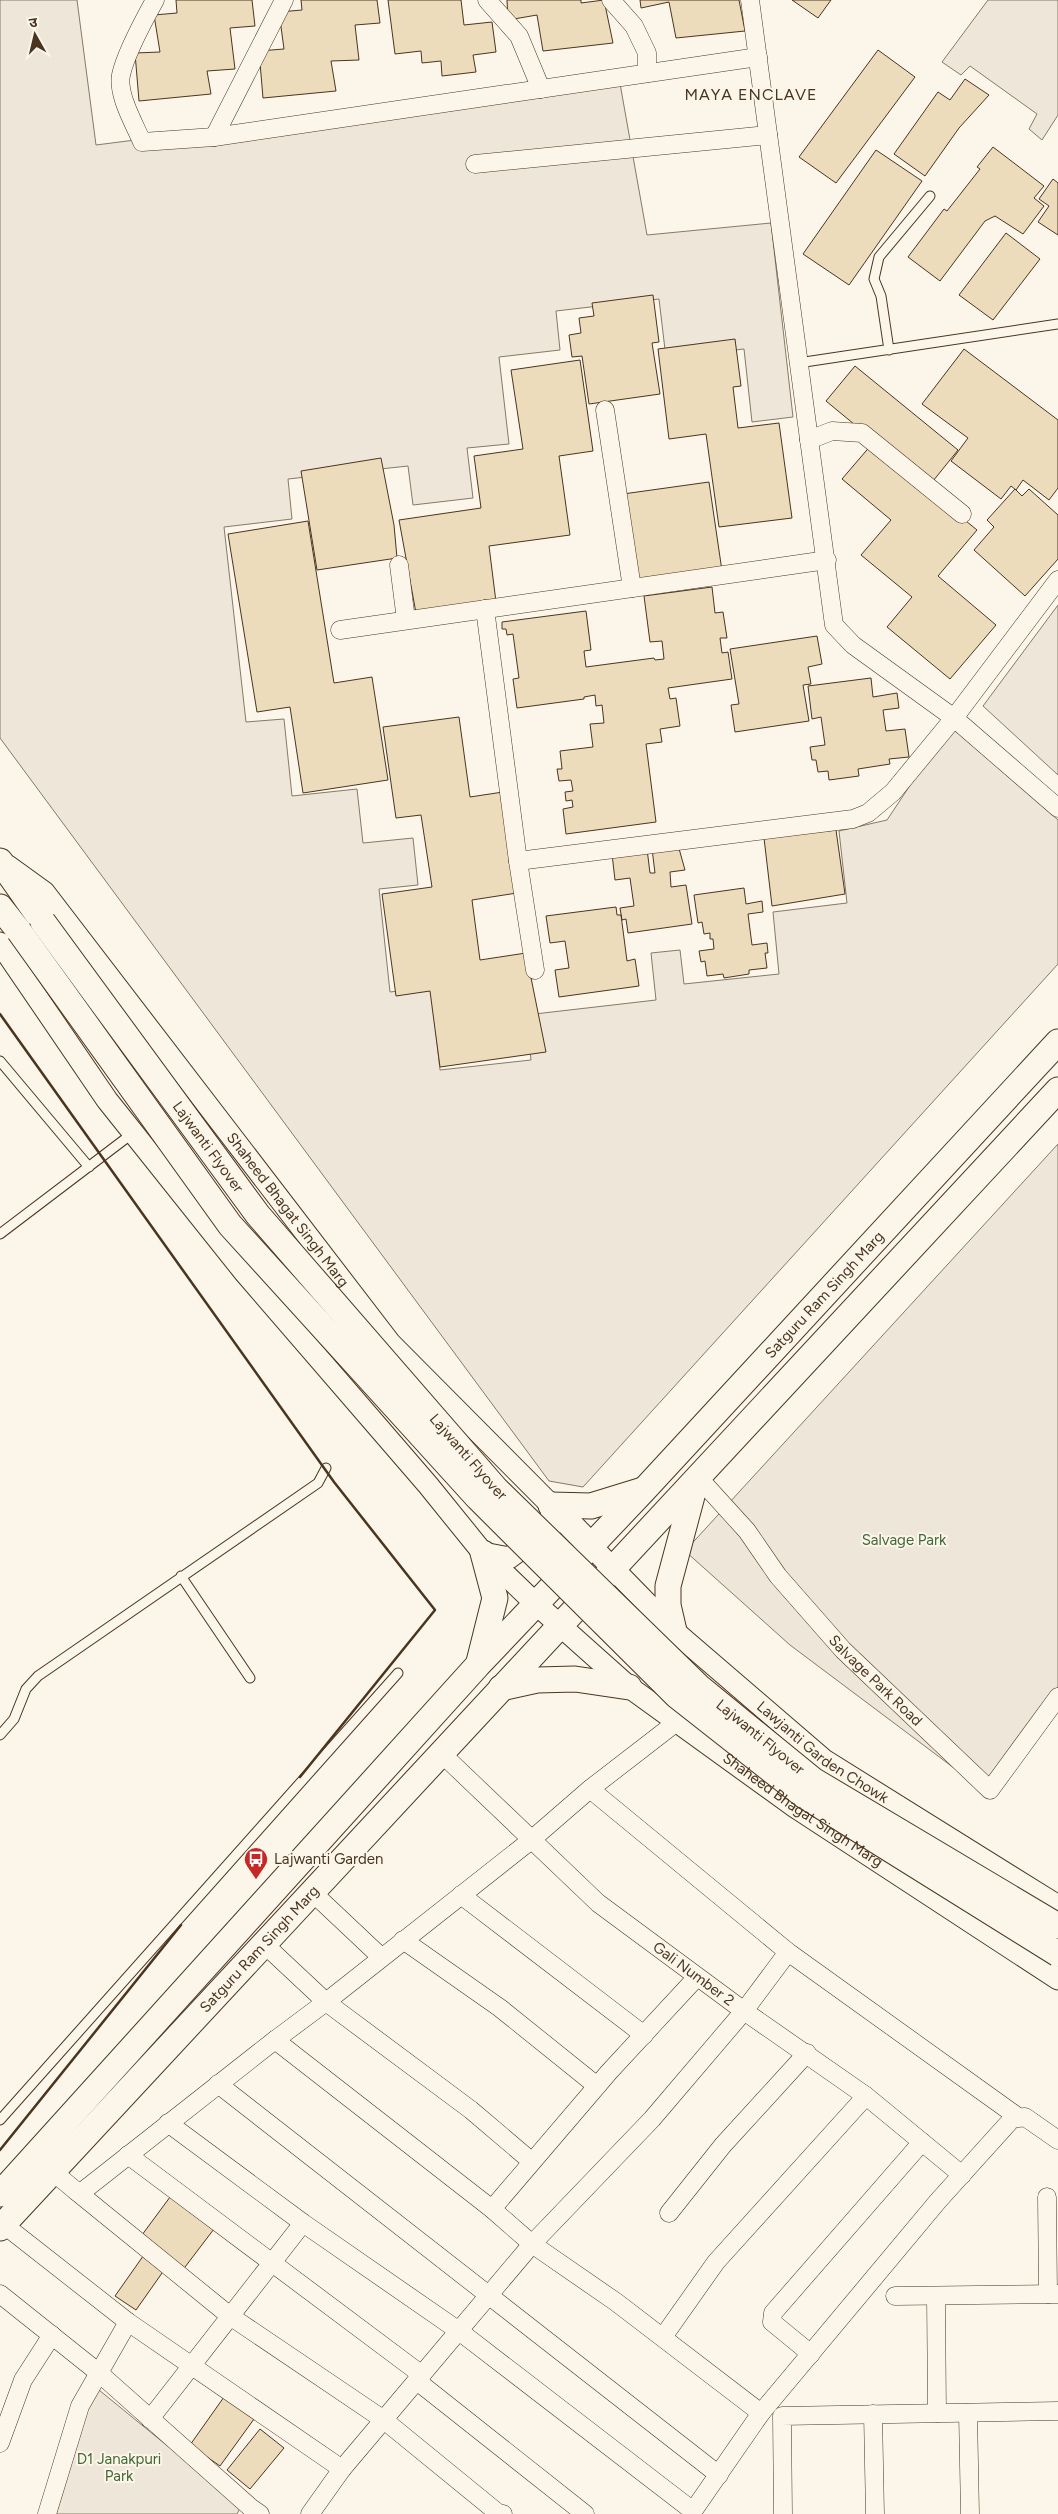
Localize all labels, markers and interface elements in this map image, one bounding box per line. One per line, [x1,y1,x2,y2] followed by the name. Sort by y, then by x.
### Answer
[10,10,60,60] north arrow
[28,14,39,32] text: उ
[684,85,818,104] district label: MAYA ENCLAVE
[169,1098,247,1196] street label: Lajwanti Flyover
[223,1129,353,1291] street label: Shaheed Bhagat Singh Marg
[761,1227,888,1362] street label: Satguru Ram Singh Marg
[426,1410,511,1504] street label: Lajwanti Flyover
[862,1531,947,1549] park label: Salvage Park
[825,1631,926,1730] street label: Salvage Park Road
[712,1696,808,1778] street label: Lajwanti Flyover
[753,1697,892,1807] street label: Lawjanti Garden Chowk
[719,1749,886,1871] street label: Shaheed Bhagat Singh Marg
[243,1846,269,1880] bus stop icon: Lajwanti Garden
[274,1850,383,1868] place label: Lajwanti Garden
[196,1882,323,2016] street label: Satguru Ram Singh Marg
[649,1938,738,2010] street label: Gali Number 2
[77,2450,161,2485] park label: D1 Janakpuri Park

